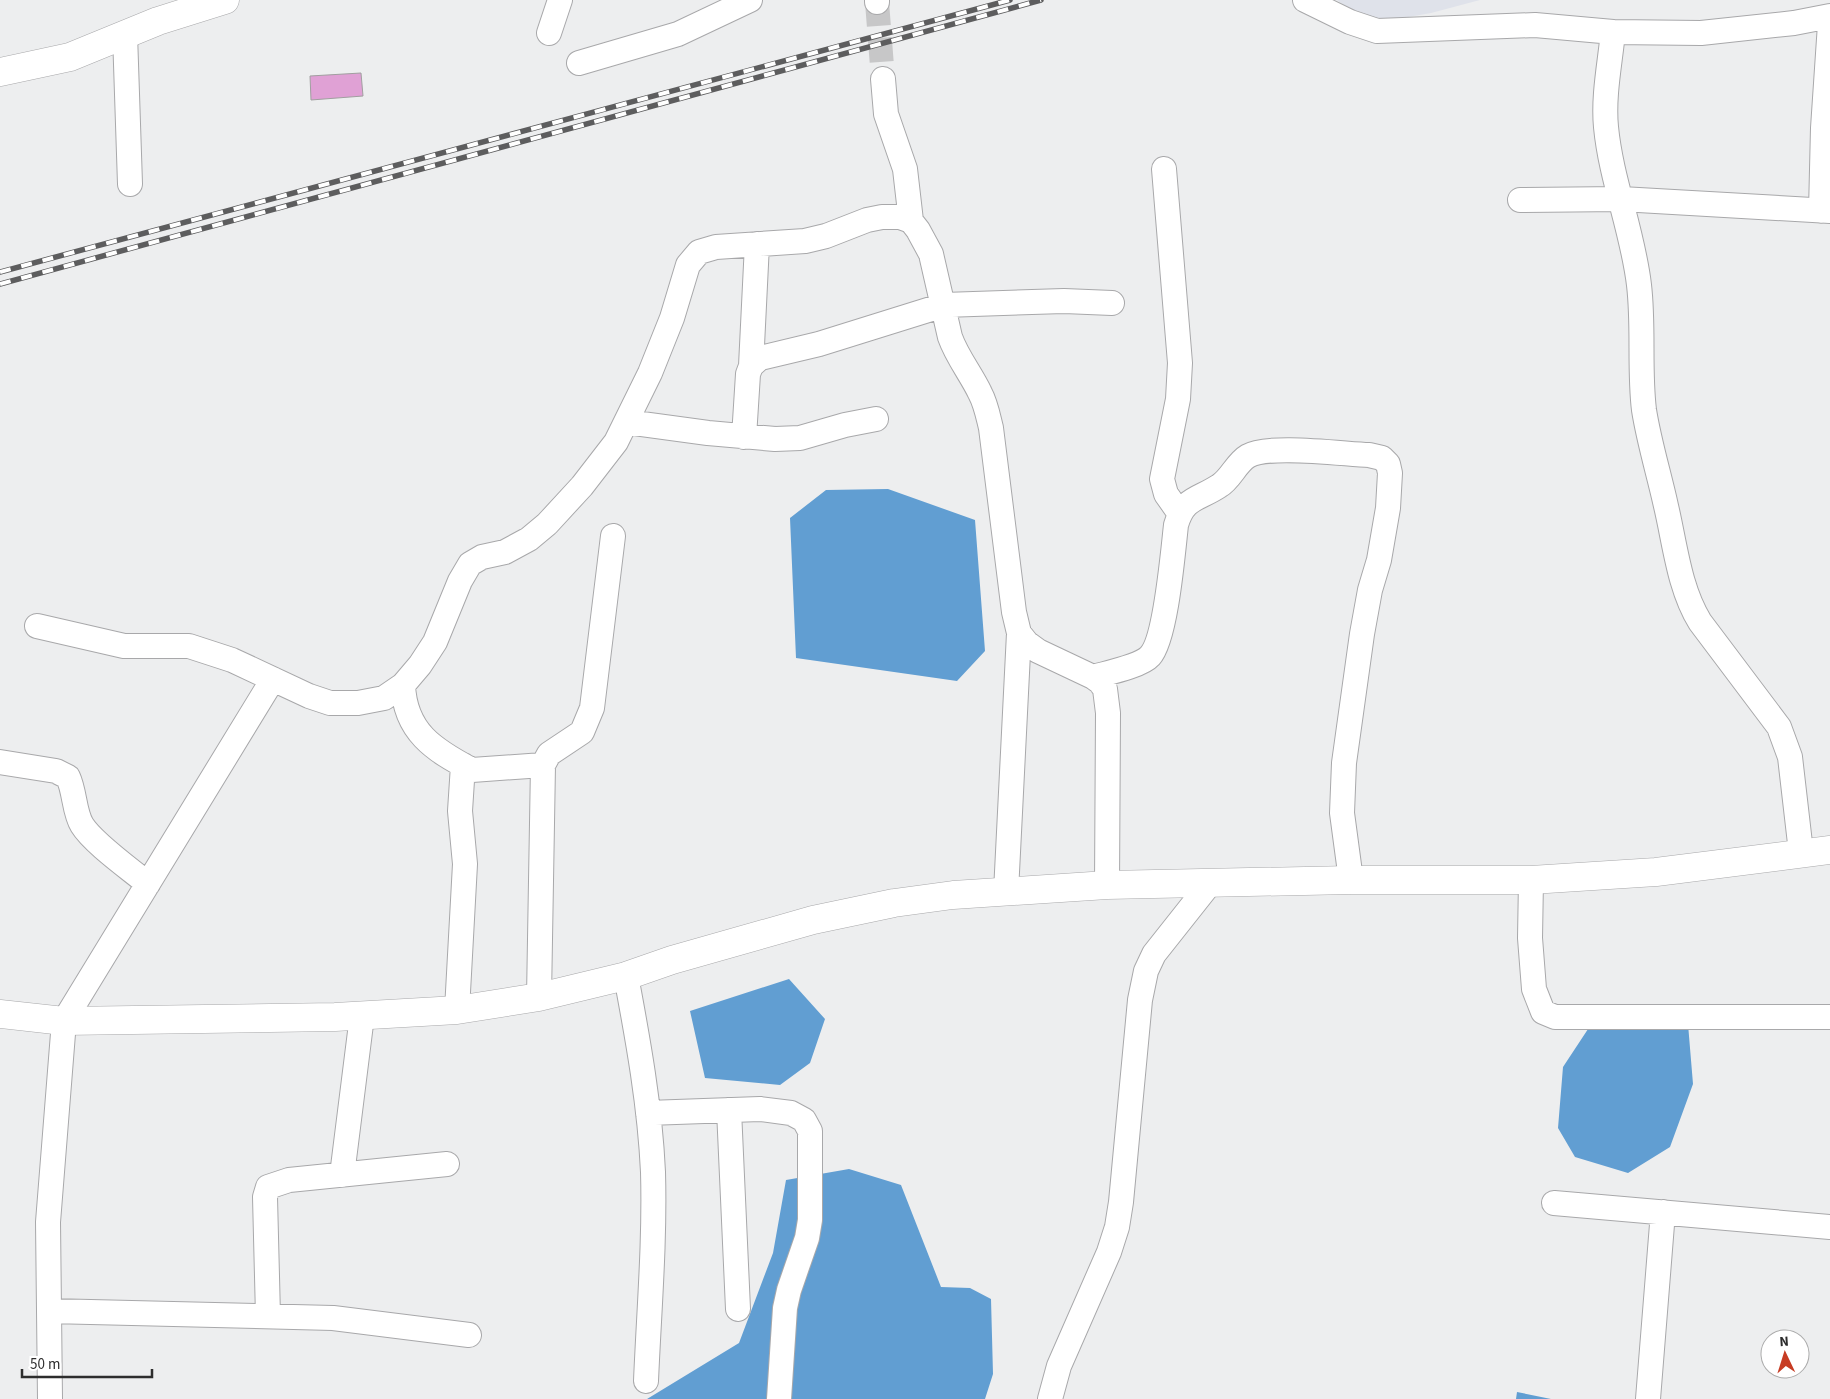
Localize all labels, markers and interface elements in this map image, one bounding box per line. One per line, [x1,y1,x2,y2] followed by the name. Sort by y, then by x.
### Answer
[1760,1329,1810,1379] north arrow
[1779,1332,1790,1352] text: N
[22,1346,152,1378] scale bar
[30,1354,60,1375] text: 50 m

